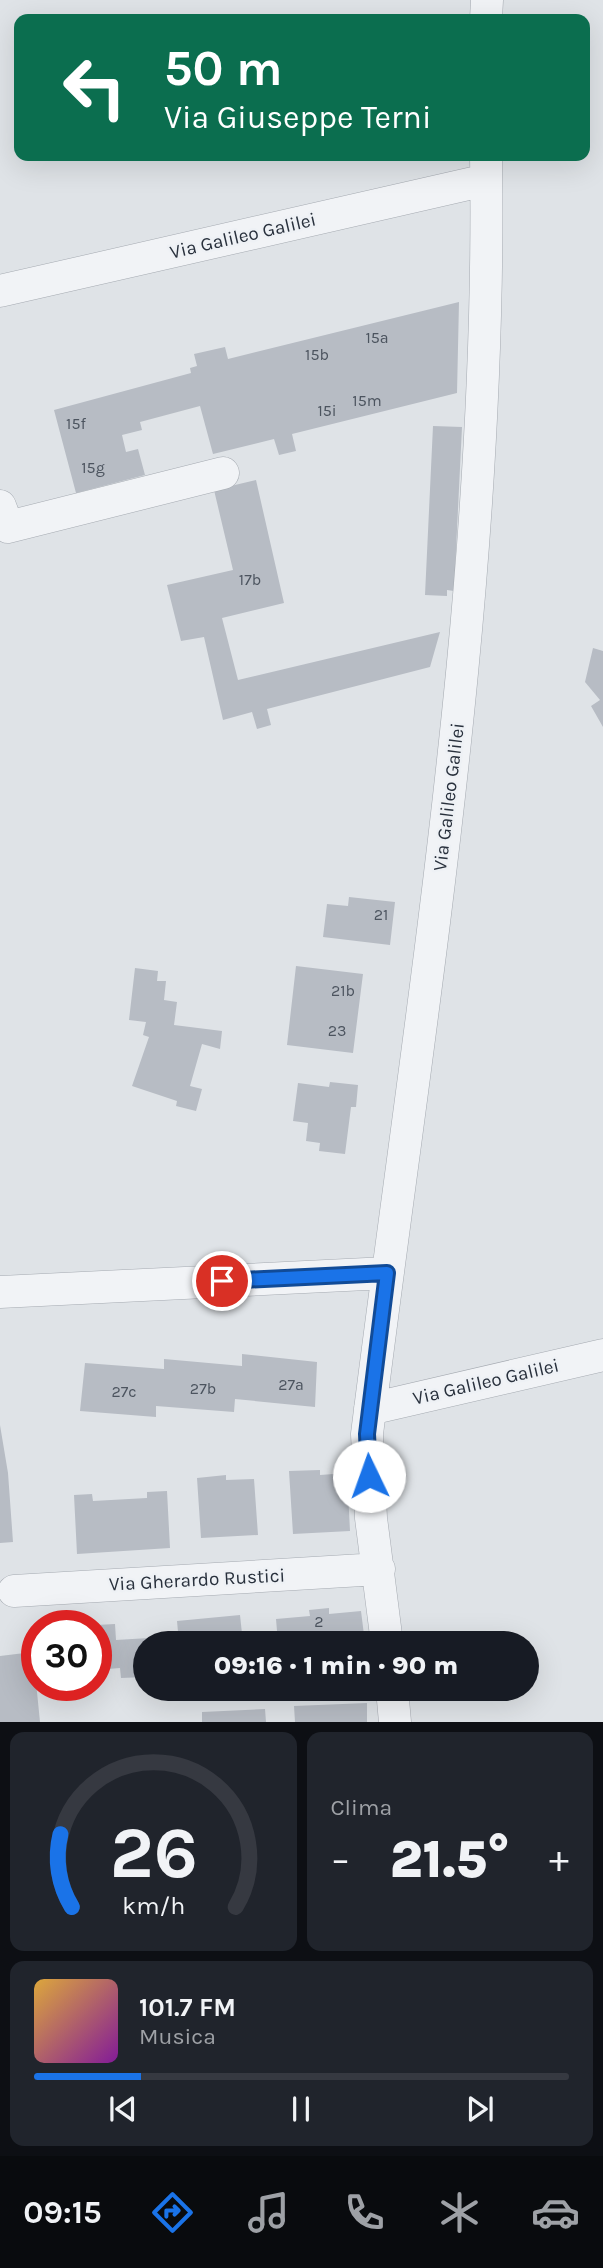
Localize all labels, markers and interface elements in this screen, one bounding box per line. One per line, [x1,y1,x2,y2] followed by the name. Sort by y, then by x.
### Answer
[164,40,282,97] text: 50 m
[49,42,140,133] icon: left
[164,99,431,136] text: Via Giuseppe Terni
[168,208,318,264] street label: Via Galileo Galilei
[365,328,389,347] house number: 15a
[305,345,329,364] house number: 15b
[352,391,382,410] house number: 15m
[317,401,337,420] house number: 15i
[66,414,86,433] house number: 15f
[81,458,105,477] house number: 15g
[239,570,261,589] house number: 17b
[429,722,469,872] street label: Via Galileo Galilei
[374,905,388,924] house number: 21
[331,981,355,1000] house number: 21b
[328,1021,346,1040] house number: 23
[192,1251,252,1311] pin
[203,1262,241,1300] icon: arrive
[411,1354,561,1410] street label: Via Galileo Galilei
[278,1375,304,1394] house number: 27a
[190,1379,216,1398] house number: 27b
[111,1382,137,1401] house number: 27c
[332,1439,406,1513] position arrow
[108,1564,286,1596] street label: Via Gherardo Rustici
[21,1610,112,1701] speed limit sign: 30
[314,1612,324,1631] house number: 2
[214,1650,458,1681] text: 09:16 · 1 min · 90 m
[331,1794,392,1821] text: Clima
[109,1811,197,1896] text: 26
[390,1829,510,1890] text: 21.5°
[331,1837,350,1882] text: −
[549,1837,569,1882] text: +
[122,1891,185,1920] text: km/h
[139,1992,236,2023] text: 101.7 FM
[139,2023,216,2050] text: Musica
[104,2090,142,2128] icon: previous
[282,2090,320,2128] icon: pause
[461,2090,499,2128] icon: next
[148,2188,197,2237] icon: directions
[244,2188,293,2237] icon: music
[340,2188,389,2237] icon: phone
[435,2188,484,2237] icon: climate
[531,2188,580,2237] icon: car
[23,2194,102,2231] text: 09:15

